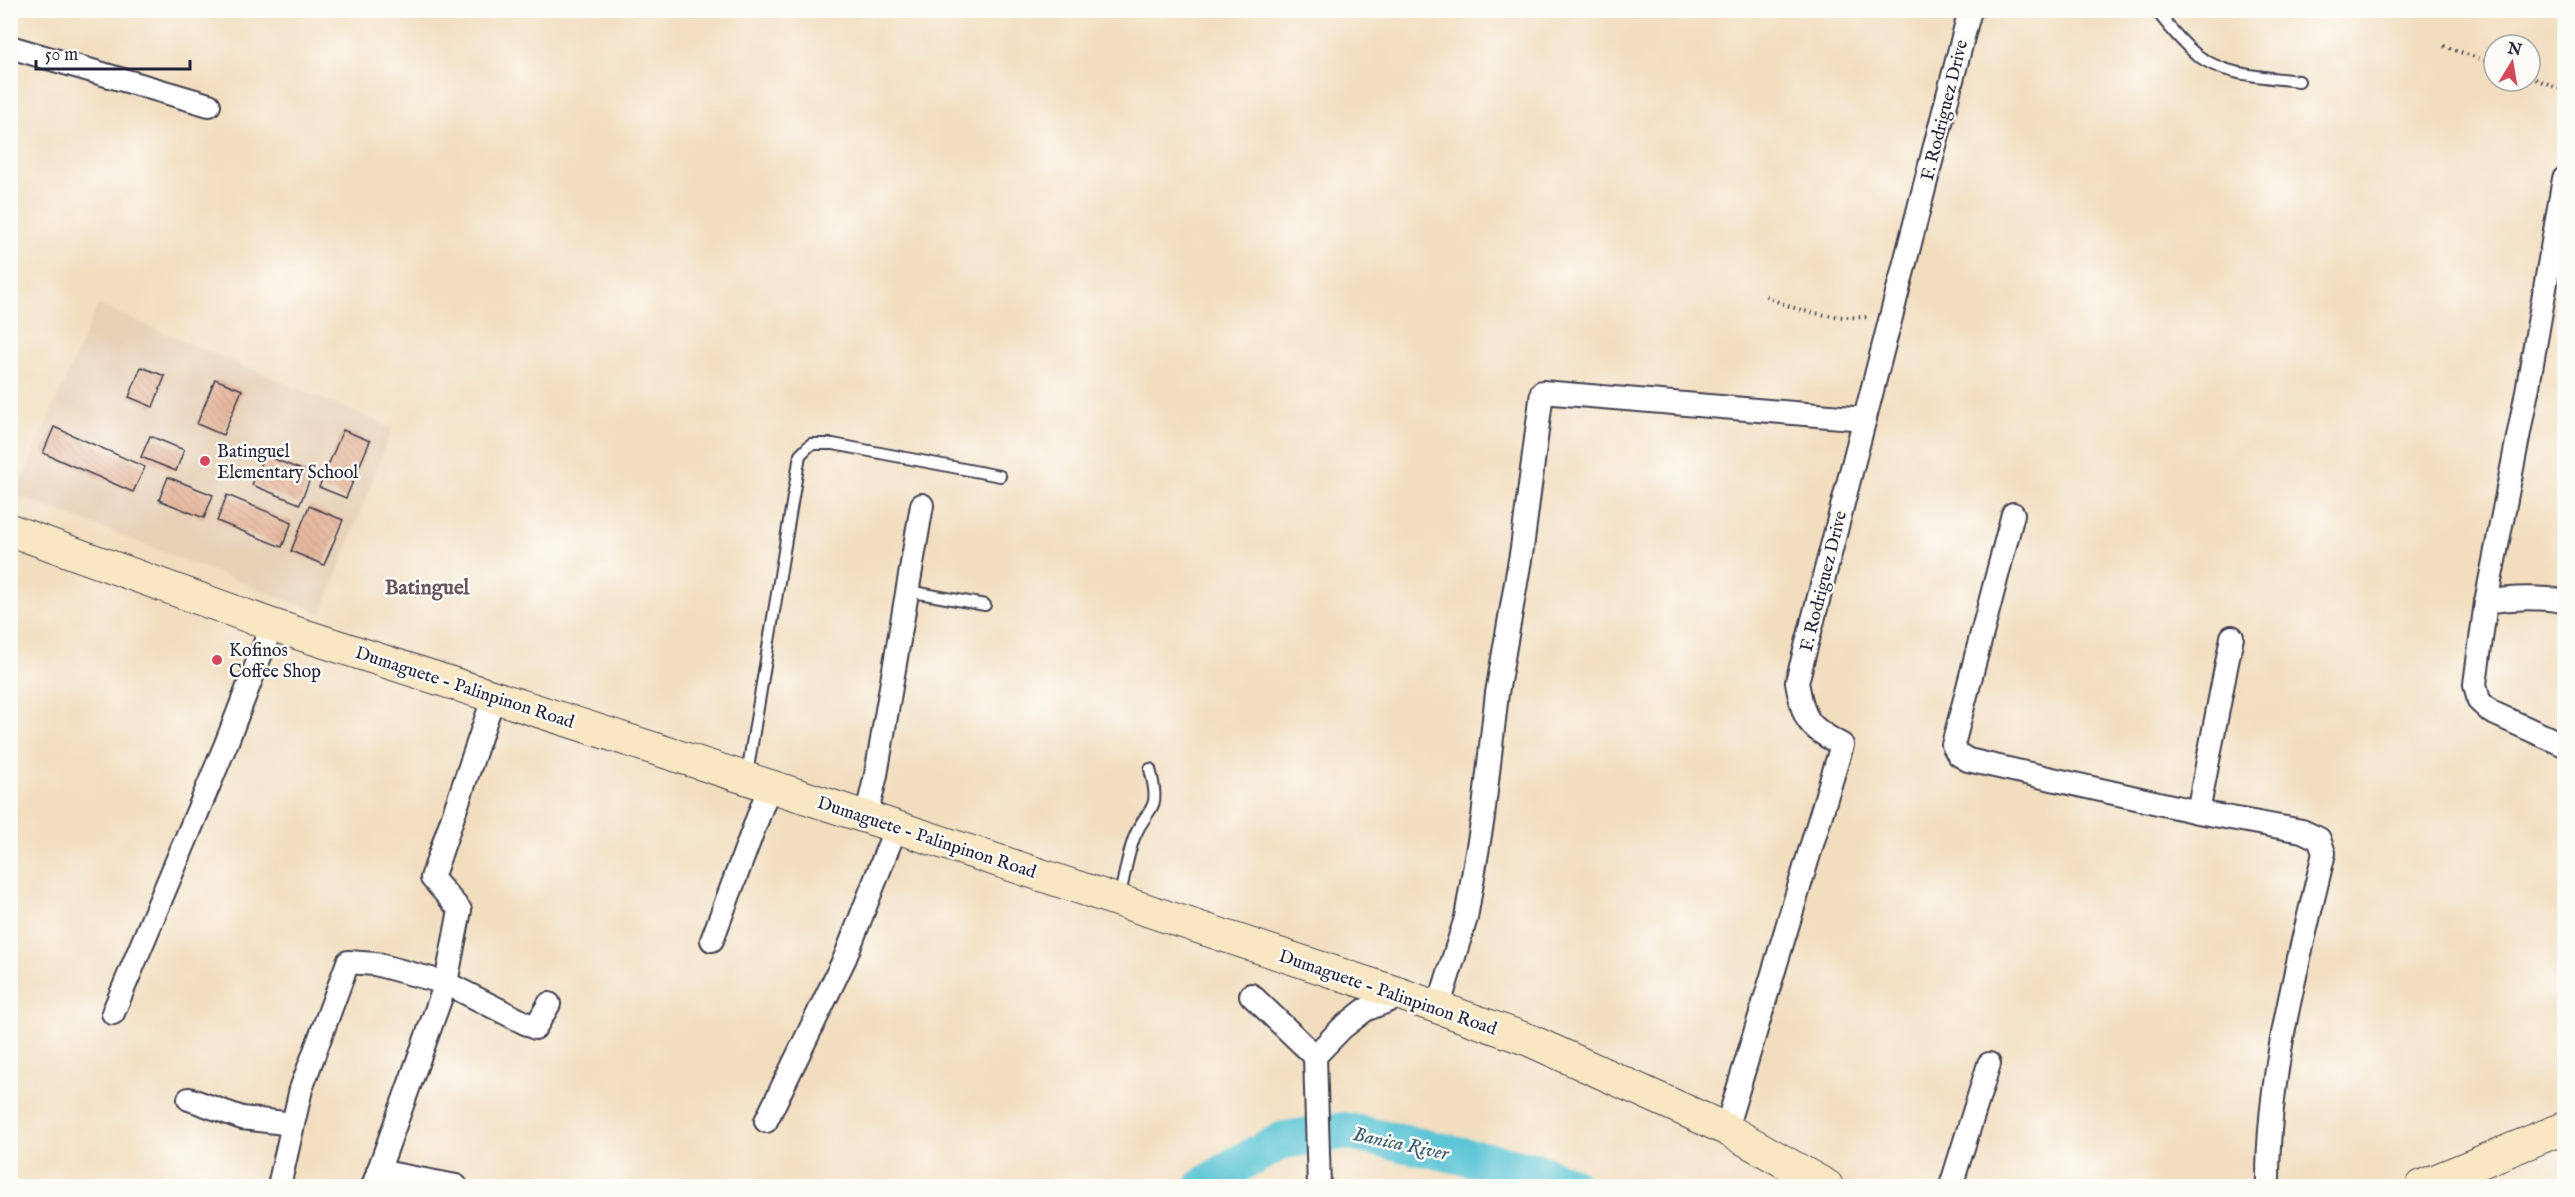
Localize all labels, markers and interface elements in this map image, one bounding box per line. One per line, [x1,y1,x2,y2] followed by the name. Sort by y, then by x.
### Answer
[36,33,190,71] scale bar
[2482,33,2542,93] north arrow
[1917,38,1974,183] street label: F. Rodriguez Drive
[2505,39,2523,61] text: N
[45,44,78,67] text: 50 m
[217,441,358,485] place label: Batinguel Elementary School
[198,454,212,468] marker: Batinguel Elementary School
[1796,509,1853,654] street label: F. Rodriguez Drive
[385,575,471,602] district label: Batinguel
[229,640,321,684] place label: Kofinos Coffee Shop
[352,642,577,735] street label: Dumaguete - Palinpinon Road
[210,653,224,667] marker: Kofinos Coffee Shop
[814,792,1039,885] street label: Dumaguete - Palinpinon Road
[1276,945,1500,1042] street label: Dumaguete - Palinpinon Road
[1351,1122,1452,1167] water label: Banica River

